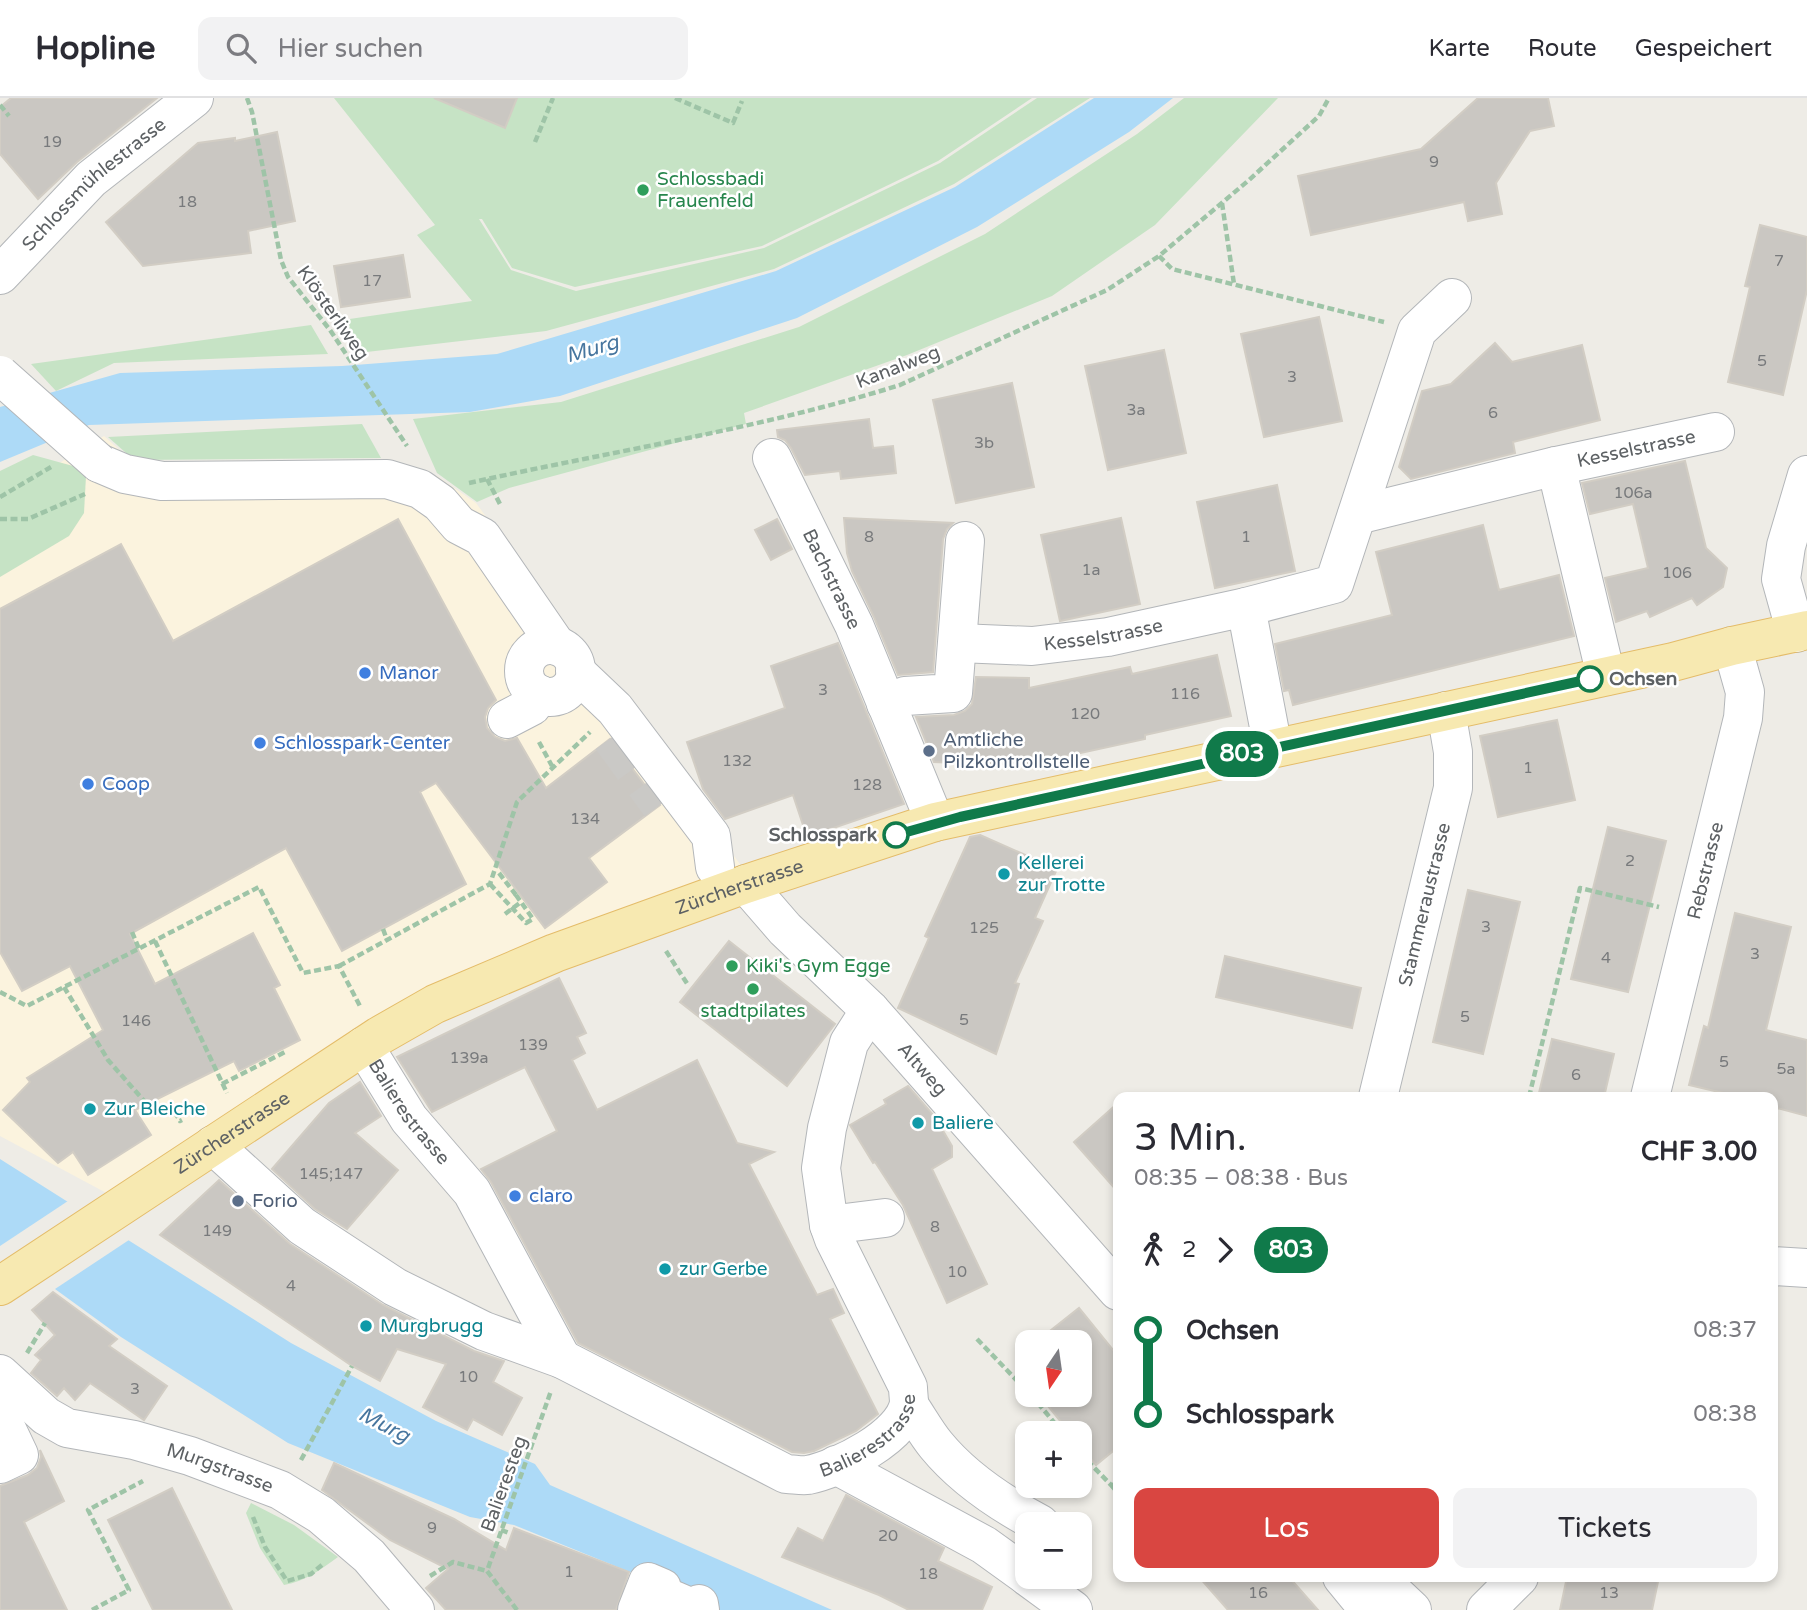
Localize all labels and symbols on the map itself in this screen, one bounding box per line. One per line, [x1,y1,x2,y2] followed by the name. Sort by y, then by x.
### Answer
[18,113,170,255] street label: Schlossmühlestrasse
[42,132,62,152] house number: 19
[1429,152,1439,172] house number: 9
[657,168,764,212] place label: Schlossbadi Frauenfeld
[635,182,651,198] marker: Schlossbadi Frauenfeld
[177,192,197,212] house number: 18
[1774,251,1784,271] house number: 7
[292,261,374,365] street label: Klösterliweg
[362,271,382,291] house number: 17
[563,329,623,368] water label: Murg
[853,341,943,393] street label: Kanalweg
[1757,351,1767,371] house number: 5
[1287,367,1297,387] house number: 3
[1126,400,1146,420] house number: 3a
[1488,403,1498,423] house number: 6
[1575,425,1698,472] street label: Kesselstrasse
[974,433,994,453] house number: 3b
[1613,483,1653,503] house number: 106a
[798,525,865,633] street label: Bachstrasse
[864,527,874,547] house number: 8
[1241,527,1251,547] house number: 1
[1081,560,1101,580] house number: 1a
[1662,563,1692,583] house number: 106
[1042,614,1165,656] street label: Kesselstrasse
[379,662,439,684] place label: Manor
[357,665,373,681] marker: Manor
[1577,666,1603,692] marker: Ochsen
[1609,668,1677,690] place label: Ochsen
[818,680,828,700] house number: 3
[1170,684,1200,704] house number: 116
[1070,704,1100,724] house number: 120
[943,729,1090,773] place label: Amtliche Pilzkontrollstelle
[1202,731,1282,777] line badge: 803
[274,732,451,754] place label: Schlosspark-Center
[252,735,268,751] marker: Schlosspark-Center
[921,743,937,759] marker: Amtliche Pilzkontrollstelle
[722,751,752,771] house number: 132
[1523,758,1533,778] house number: 1
[102,773,150,795] place label: Coop
[852,775,882,795] house number: 128
[80,776,96,792] marker: Coop
[570,809,600,829] house number: 134
[1683,820,1728,922] street label: Rebstrasse
[1394,821,1455,989] street label: Stammeraustrasse
[883,822,909,848] marker: Schlosspark
[769,824,878,847] place label: Schlosspark
[1625,851,1635,871] house number: 2
[1018,852,1105,896] place label: Kellerei zur Trotte
[673,855,806,919] street label: Zürcherstrasse
[996,866,1012,882] marker: Kellerei zur Trotte
[1481,917,1491,937] house number: 3
[969,918,999,938] house number: 125
[1750,944,1760,964] house number: 3
[1601,948,1611,968] house number: 4
[746,955,890,977] place label: Kiki's Gym Egge
[724,958,740,974] marker: Kiki's Gym Egge
[745,981,761,997] marker: stadtpilates
[700,1000,806,1022] place label: stadtpilates
[1460,1007,1470,1027] house number: 5
[959,1010,969,1030] house number: 5
[121,1011,151,1031] house number: 146
[518,1035,548,1055] house number: 139
[893,1038,952,1100] street label: Altweg
[449,1048,489,1068] house number: 139a
[1719,1052,1729,1072] house number: 5
[364,1055,454,1169] street label: Balierestrasse
[1776,1059,1796,1079] house number: 5a
[1571,1065,1581,1085] house number: 6
[170,1087,294,1179] street label: Zürcherstrasse
[104,1098,206,1120] place label: Zur Bleiche
[82,1101,98,1117] marker: Zur Bleiche
[932,1112,994,1134] place label: Baliere
[910,1115,926,1131] marker: Baliere
[299,1164,363,1184] house number: 145;147
[529,1185,573,1207] place label: claro
[507,1188,523,1204] marker: claro
[252,1190,298,1212] place label: Forio
[230,1193,246,1209] marker: Forio
[930,1217,940,1237] house number: 8
[202,1221,232,1241] house number: 149
[679,1258,767,1280] place label: zur Gerbe
[657,1261,673,1277] marker: zur Gerbe
[947,1262,967,1282] house number: 10
[286,1276,296,1296] house number: 4
[380,1315,483,1337] place label: Murgbrugg
[358,1318,374,1334] marker: Murgbrugg
[1015,1330,1092,1407] north arrow
[458,1367,478,1387] house number: 10
[130,1379,140,1399] house number: 3
[816,1394,920,1482] street label: Balierestrasse
[354,1402,415,1449] water label: Murg
[476,1433,532,1535] street label: Balieresteg
[164,1439,276,1497] street label: Murgstrasse
[427,1518,437,1538] house number: 9
[878,1526,898,1546] house number: 20
[564,1562,574,1582] house number: 1
[918,1564,938,1584] house number: 18
[1248,1583,1268,1603] house number: 16
[1599,1583,1619,1603] house number: 13

